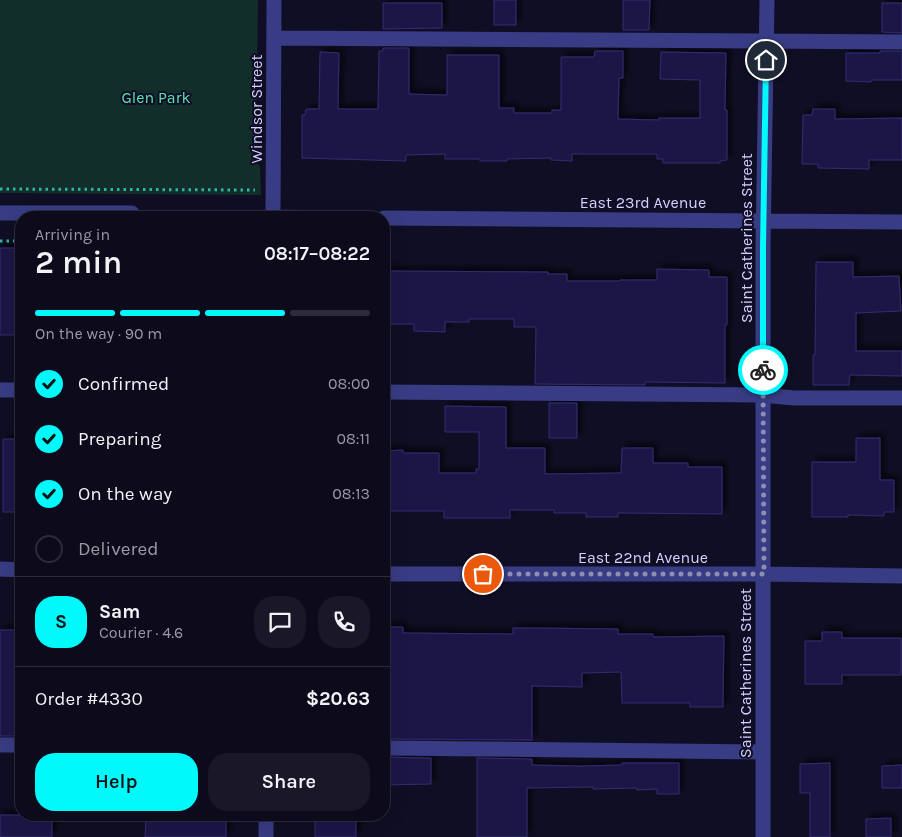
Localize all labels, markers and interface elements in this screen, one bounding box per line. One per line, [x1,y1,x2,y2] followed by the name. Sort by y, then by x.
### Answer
[745,39,787,81] pin
[752,46,780,74] icon: home
[247,55,266,163] street label: Windsor Street
[122,88,190,107] park label: Glen Park
[737,153,756,323] street label: Saint Catherines Street
[580,193,706,212] street label: East 23rd Avenue
[35,225,110,244] text: Arriving in
[264,243,370,265] text: 08:17–08:22
[35,244,122,281] text: 2 min
[35,324,162,343] text: On the way · 90 m
[738,345,788,395] courier
[749,356,777,384] icon: bike
[35,370,63,398] icon: check
[78,373,169,395] text: Confirmed
[328,374,370,393] text: 08:00
[35,425,63,453] icon: check
[78,428,161,450] text: Preparing
[336,429,370,448] text: 08:11
[35,480,63,508] icon: check
[78,483,172,505] text: On the way
[332,484,370,503] text: 08:13
[78,538,158,560] text: Delivered
[578,548,708,567] street label: East 22nd Avenue
[462,553,504,595] pin
[469,560,497,588] icon: bag
[736,588,755,758] street label: Saint Catherines Street
[254,596,306,648] button: chat
[318,596,370,648] button: phone
[99,601,140,623] text: Sam
[55,611,67,633] text: S
[99,623,183,642] text: Courier · 4.6
[35,688,143,710] text: Order #4330
[306,688,370,710] text: $20.63
[35,753,198,811] button: Help
[208,753,370,811] button: Share

